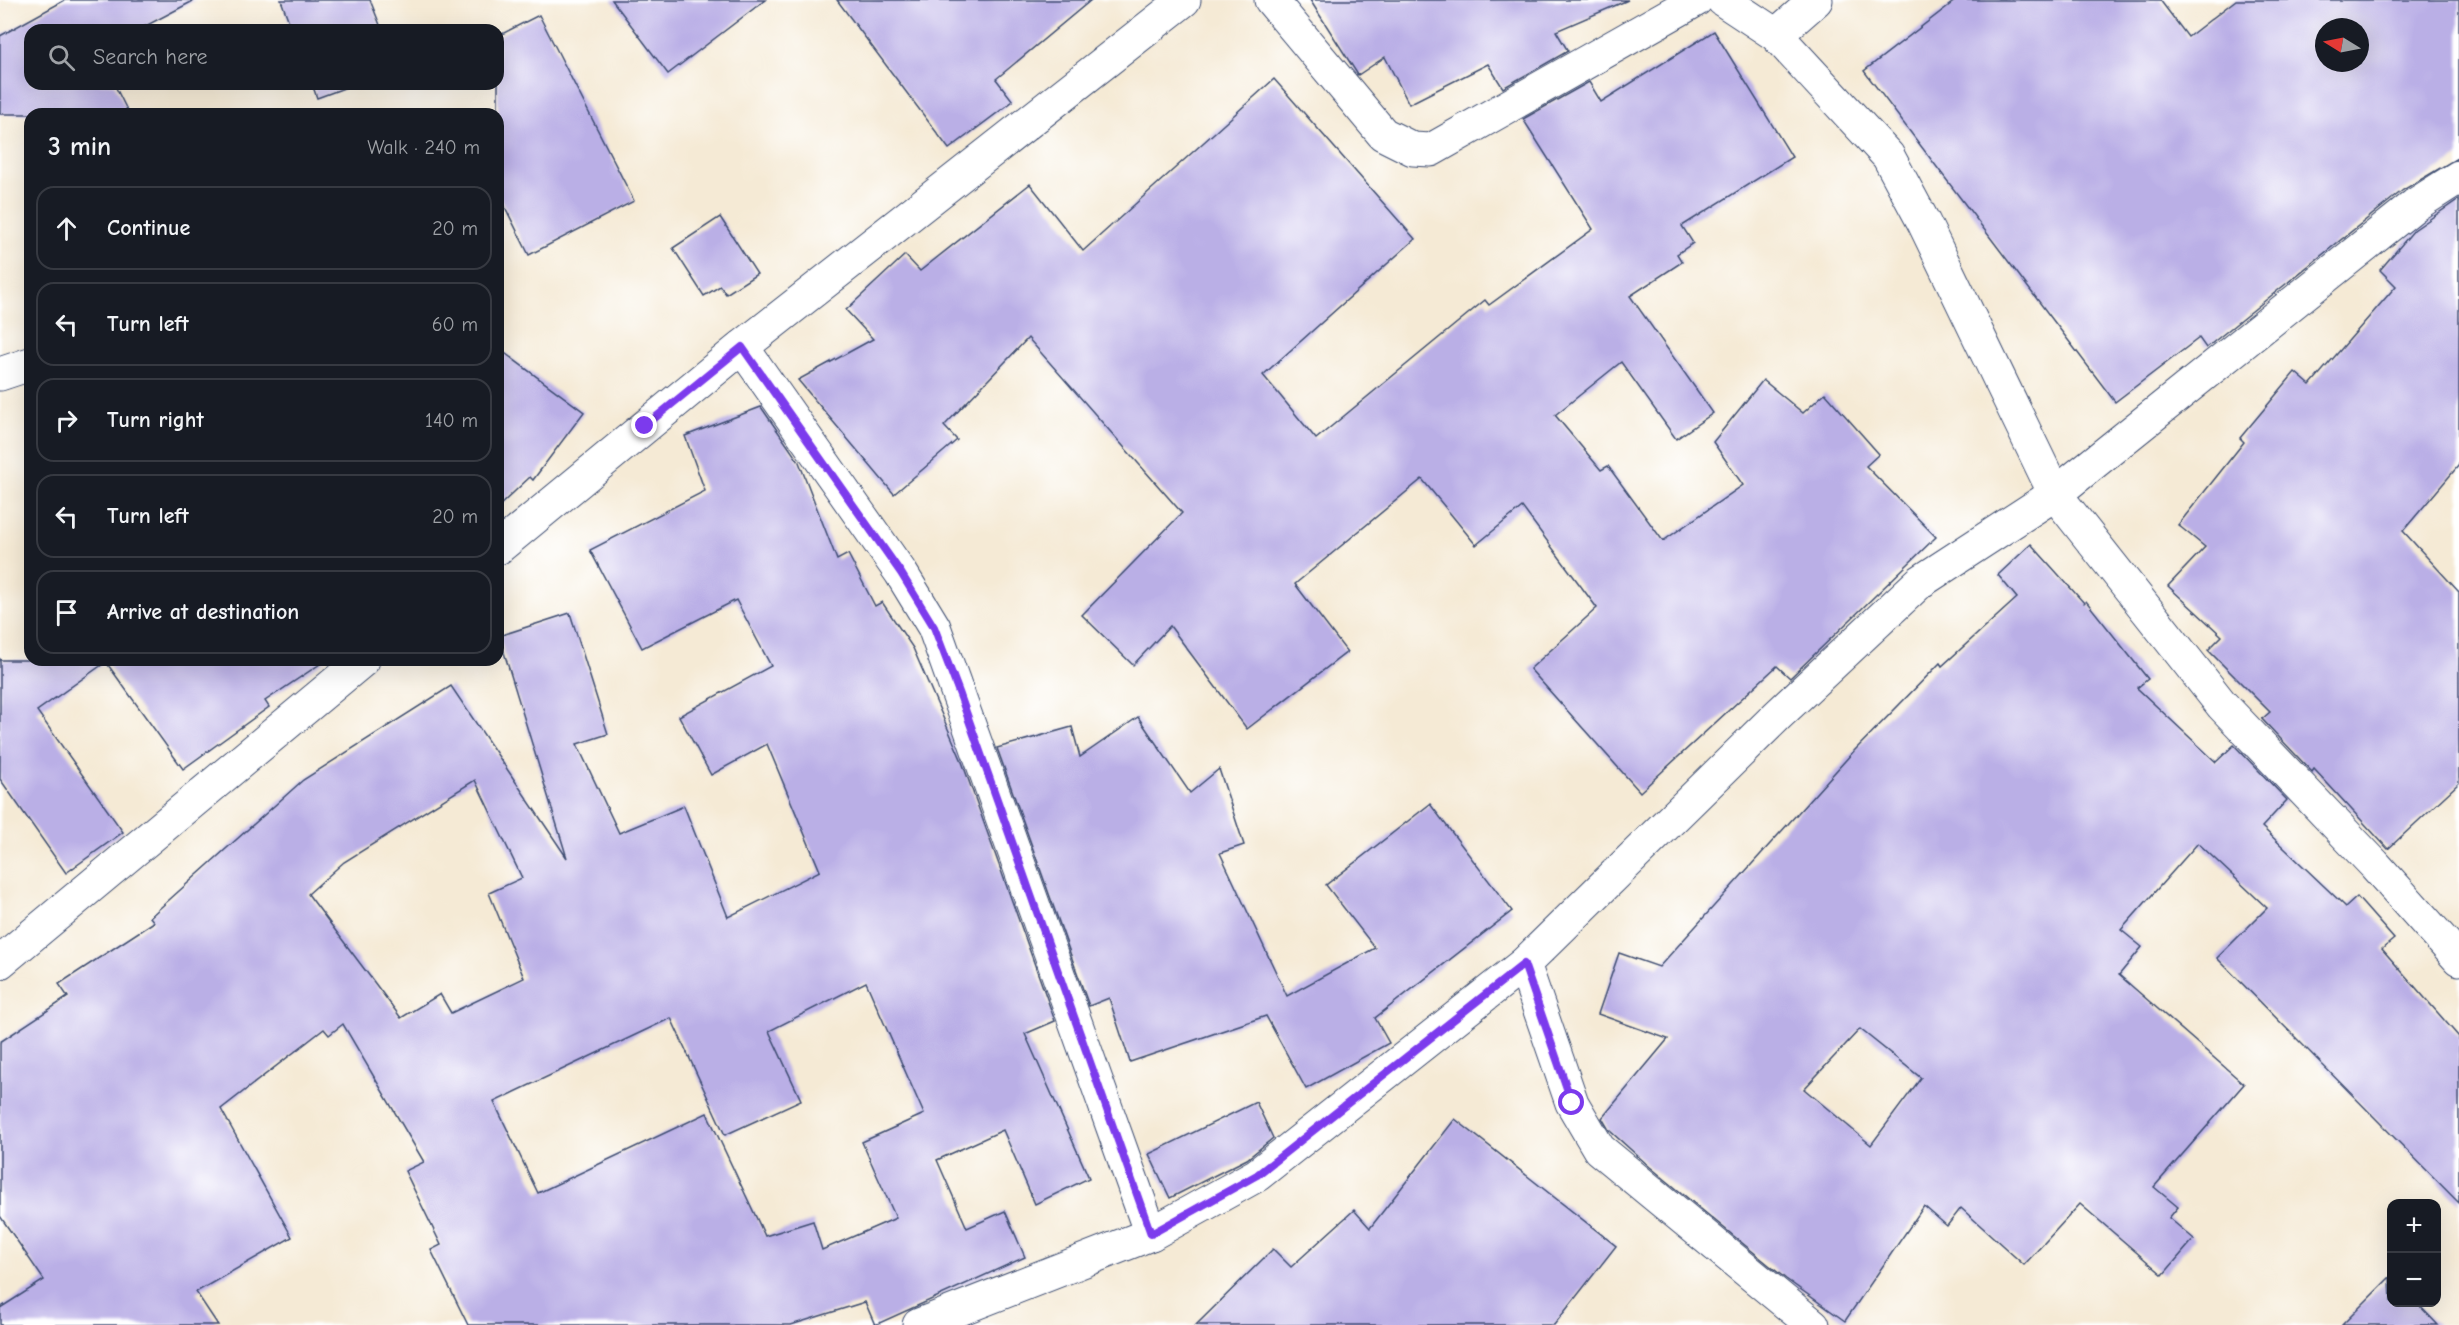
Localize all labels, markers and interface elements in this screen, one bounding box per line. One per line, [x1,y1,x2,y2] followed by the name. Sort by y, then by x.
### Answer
[2315,18,2369,72] north arrow
[24,24,504,90] search box
[45,41,78,74] icon: search
[93,44,208,70] text: Search here
[48,132,111,162] text: 3 min
[367,136,480,159] text: Walk · 240 m
[50,212,83,245] icon: ahead
[107,215,190,241] text: Continue
[432,217,478,240] text: 20 m
[50,308,83,341] icon: left
[107,311,189,337] text: Turn left
[432,313,478,336] text: 60 m
[50,404,83,437] icon: right
[107,407,204,433] text: Turn right
[425,409,478,432] text: 140 m
[631,412,657,438] route end
[50,500,83,533] icon: left
[107,503,189,529] text: Turn left
[432,505,478,528] text: 20 m
[50,596,83,629] icon: arrive
[107,599,299,625] text: Arrive at destination
[1558,1089,1584,1115] route start
[2387,1199,2441,1307] map controls
[2387,1199,2441,1253] button: +
[2387,1253,2441,1307] button: −

